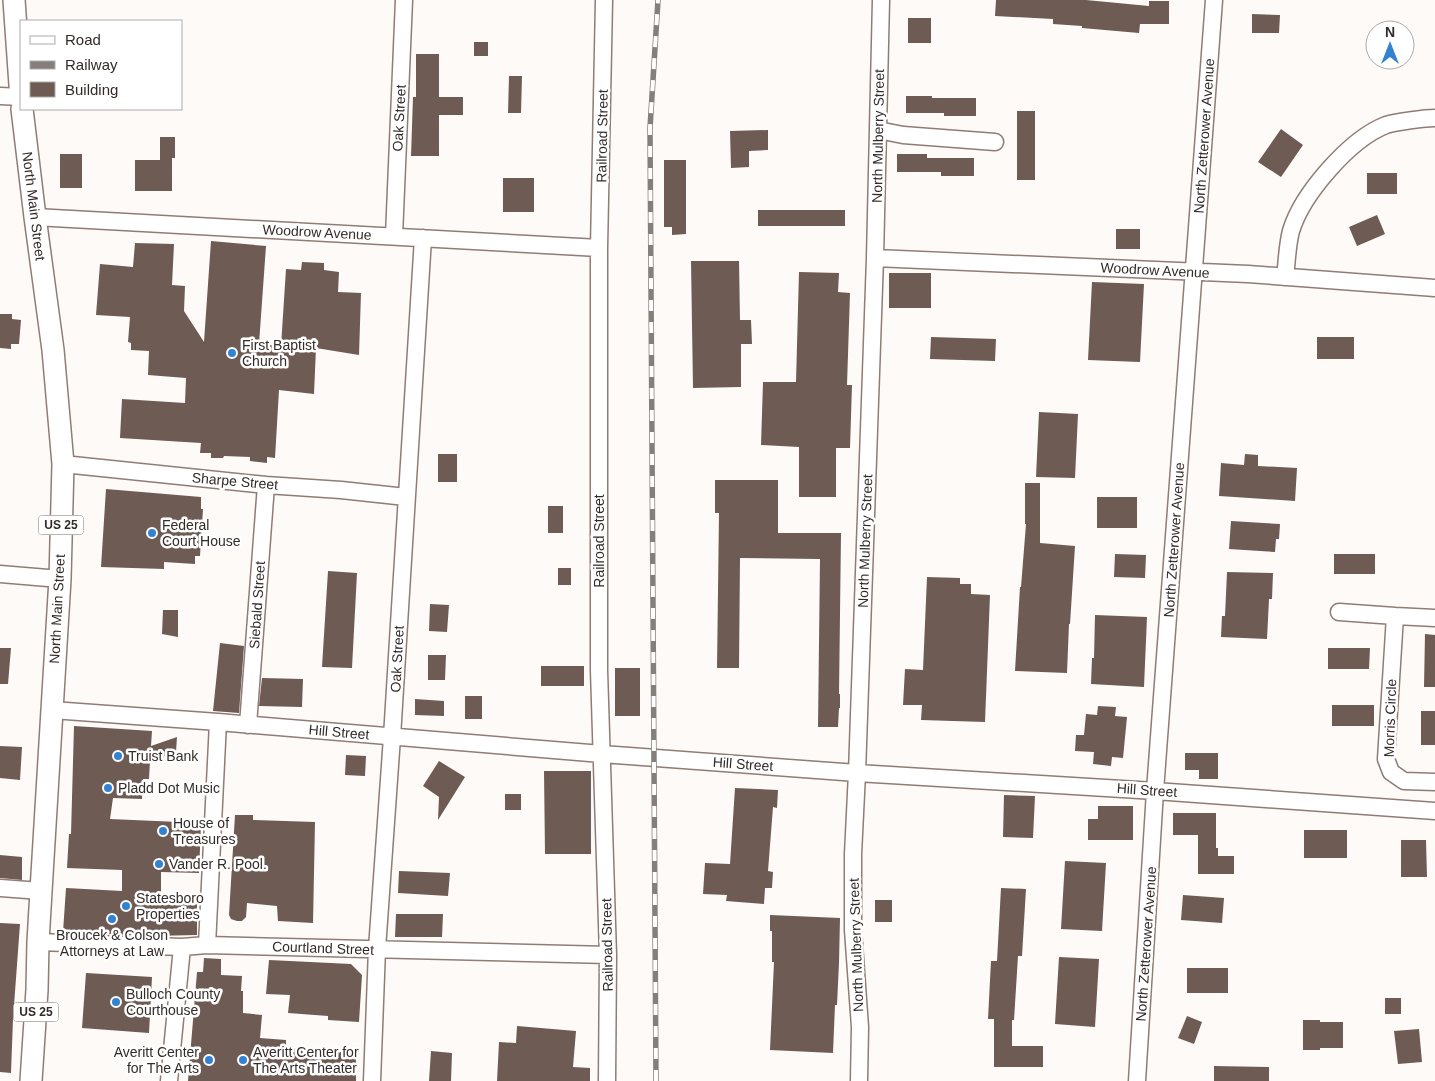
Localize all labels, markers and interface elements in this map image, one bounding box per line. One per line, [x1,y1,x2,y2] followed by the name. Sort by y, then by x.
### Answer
[20,20,182,110] legend
[1365,20,1415,70] north arrow
[1385,24,1395,40] text: N
[65,31,101,48] text: Road
[65,56,118,73] text: Railway
[1191,58,1217,214] street label: North Zetterower Avenue
[869,69,887,203] street label: North Mulberry Street
[65,81,118,98] text: Building
[389,84,409,152] street label: Oak Street
[593,89,611,183] street label: Railroad Street
[19,151,49,262] street label: North Main Street
[262,221,372,243] street label: Woodrow Avenue
[1100,259,1210,281] street label: Woodrow Avenue
[242,337,316,369] place label: First Baptist Church
[226,347,238,359] marker: First Baptist Church
[1161,462,1187,618] street label: North Zetterower Avenue
[191,469,279,493] street label: Sharpe Street
[855,474,875,608] street label: North Mulberry Street
[591,494,607,588] street label: Railroad Street
[38,516,84,534] road number: US 25
[162,517,241,549] place label: Federal Court House
[146,527,158,539] marker: Federal Court House
[46,554,68,664] street label: North Main Street
[246,560,268,649] street label: Siebald Street
[387,625,407,693] street label: Oak Street
[1381,678,1399,758] street label: Morris Circle
[308,721,370,743] street label: Hill Street
[128,748,199,764] place label: Truist Bank
[112,750,124,762] marker: Truist Bank
[712,754,774,774] street label: Hill Street
[118,780,220,796] place label: Pladd Dot Music
[1116,780,1178,800] street label: Hill Street
[102,782,114,794] marker: Pladd Dot Music
[173,815,236,847] place label: House of Treasures
[157,825,169,837] marker: House of Treasures
[169,856,267,872] place label: Vander R. Pool.
[153,858,165,870] marker: Vander R. Pool.
[1133,866,1159,1022] street label: North Zetterower Avenue
[846,878,866,1012] street label: North Mulberry Street
[136,890,204,922] place label: Statesboro Properties
[598,898,616,992] street label: Railroad Street
[120,900,132,912] marker: Statesboro Properties
[106,913,118,925] marker: Broucek & Colson Attorneys at Law
[56,927,168,959] place label: Broucek & Colson Attorneys at Law
[272,938,374,958] street label: Courtland Street
[126,986,220,1018] place label: Bulloch County Courthouse
[110,996,122,1008] marker: Bulloch County Courthouse
[14,1002,58,1022] road number: US 25
[114,1044,199,1076] place label: Averitt Center for The Arts
[253,1044,359,1076] place label: Averitt Center for The Arts Theater
[203,1054,215,1066] marker: Averitt Center for The Arts
[237,1054,249,1066] marker: Averitt Center for The Arts Theater

